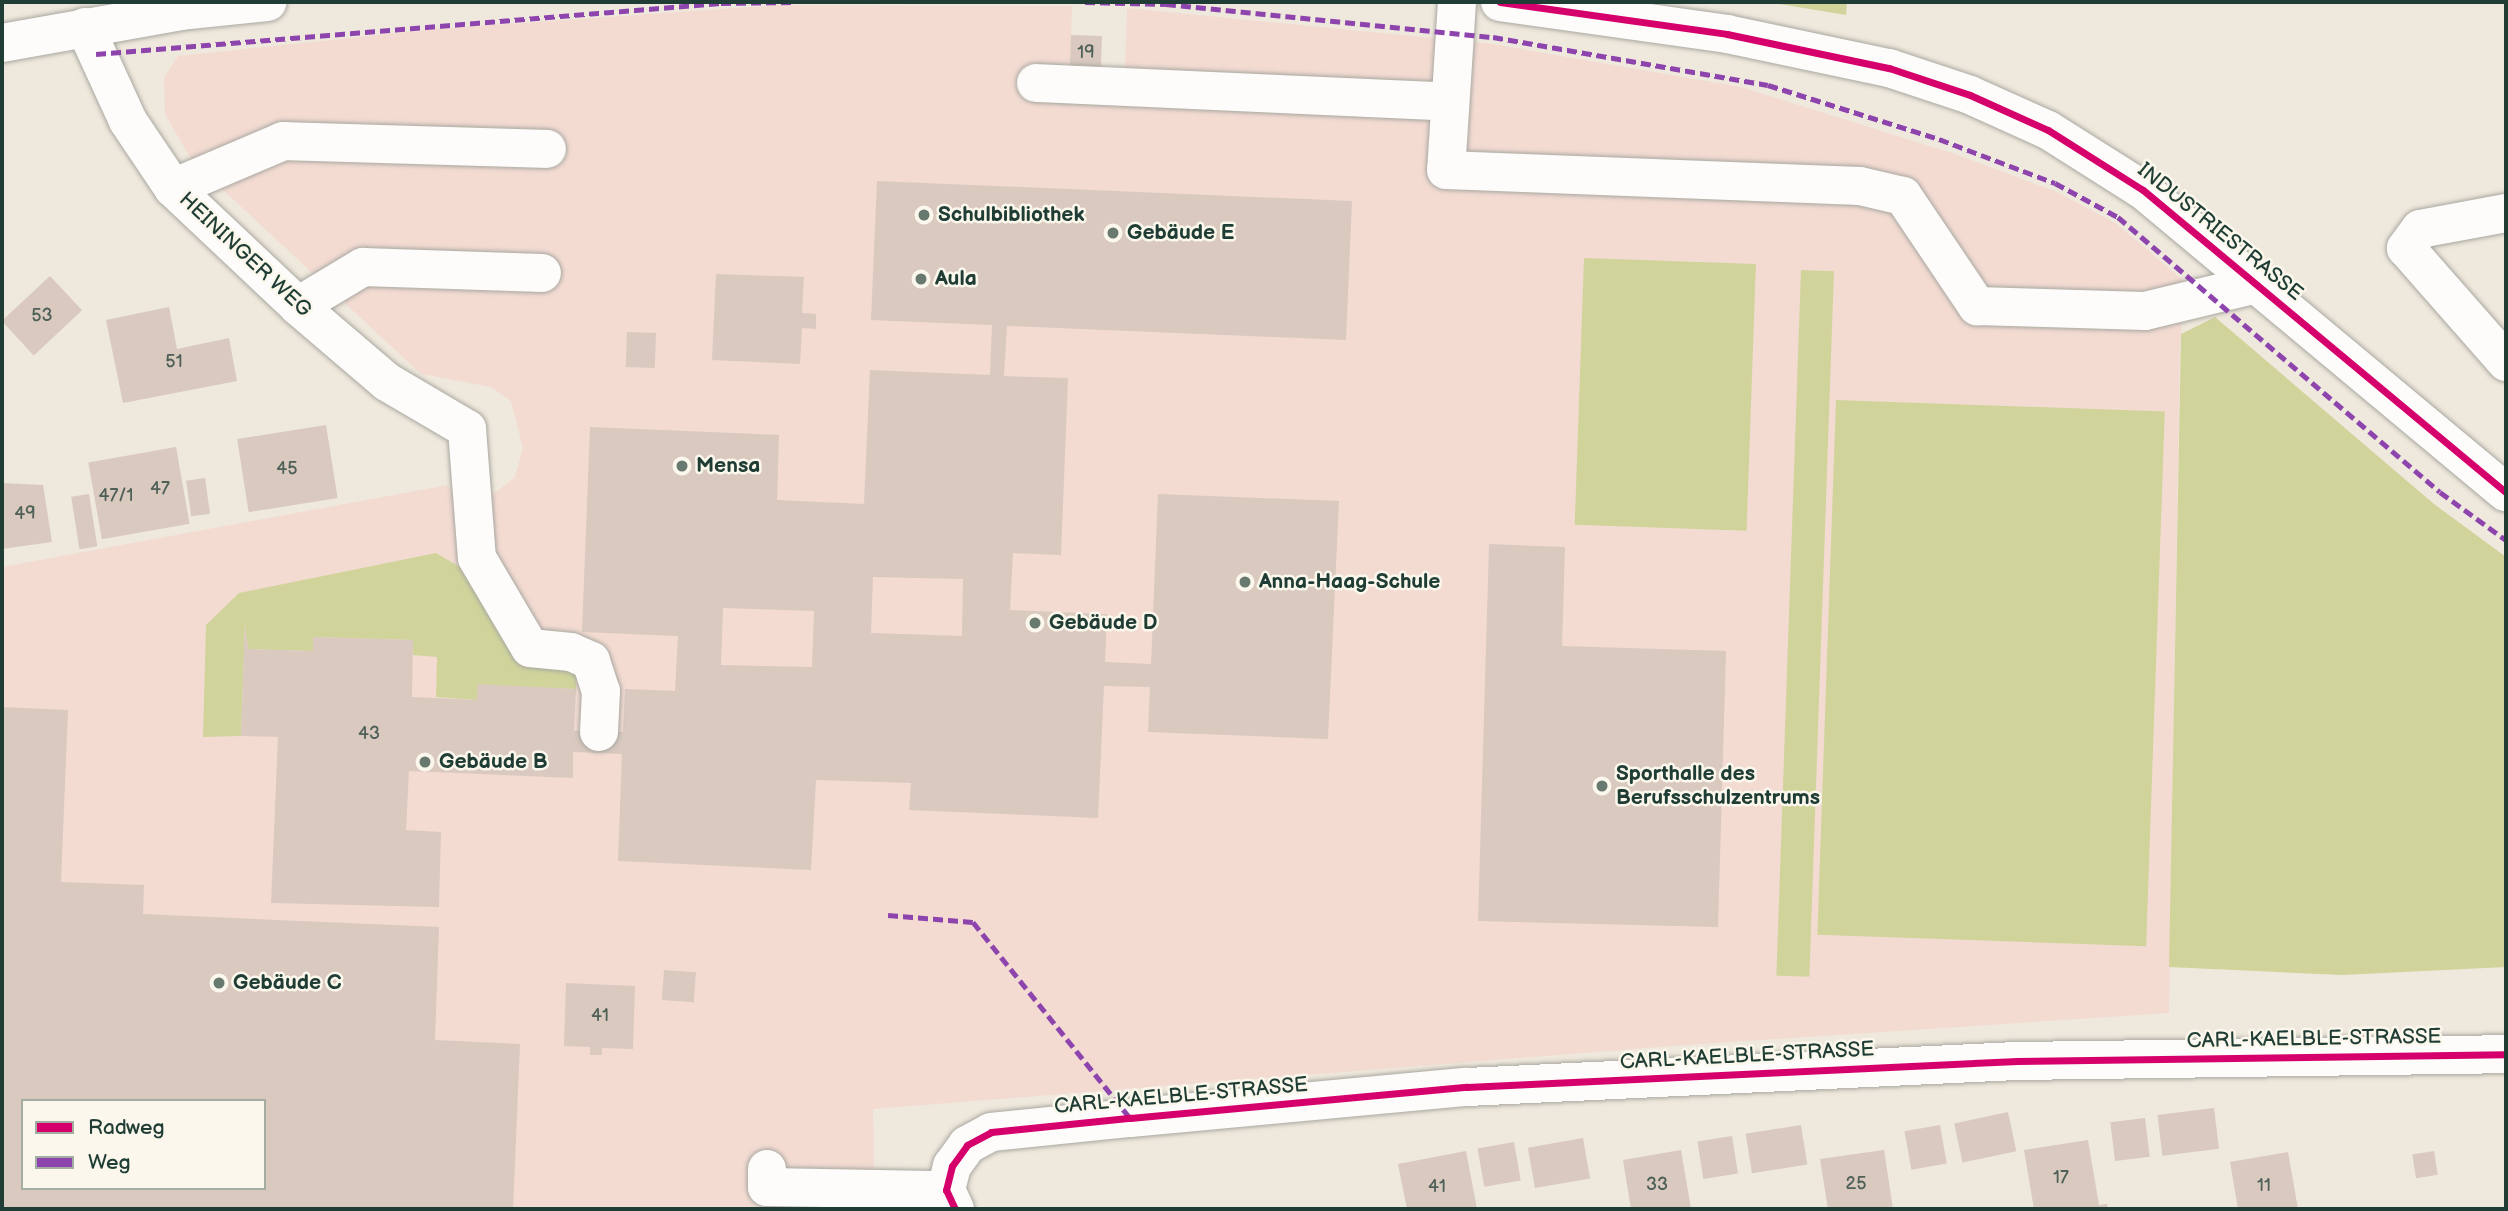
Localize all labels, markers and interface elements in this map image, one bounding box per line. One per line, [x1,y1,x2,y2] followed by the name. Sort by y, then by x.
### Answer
[1077,42,1095,64] house number: 19
[2132,158,2308,306] street label: INDUSTRIESTRASSE
[173,187,317,323] street label: HEININGER WEG
[938,202,1084,228] place label: Schulbibliothek
[916,207,932,223] marker: Schulbibliothek
[1127,220,1234,246] place label: Gebäude E
[1105,225,1121,241] marker: Gebäude E
[935,266,977,292] place label: Aula
[913,271,929,287] marker: Aula
[31,305,53,327] house number: 53
[165,351,183,373] house number: 51
[696,453,760,479] place label: Mensa
[276,458,298,480] house number: 45
[674,458,690,474] marker: Mensa
[150,478,170,500] house number: 47
[99,485,133,507] house number: 47/1
[14,503,36,525] house number: 49
[1259,569,1440,595] place label: Anna-Haag-Schule
[1237,574,1253,590] marker: Anna-Haag-Schule
[1049,610,1157,636] place label: Gebäude D
[1027,615,1043,631] marker: Gebäude D
[358,723,380,745] house number: 43
[439,749,548,775] place label: Gebäude B
[417,754,433,770] marker: Gebäude B
[1616,761,1820,811] place label: Sporthalle des Berufsschulzentrums
[1594,778,1610,794] marker: Sporthalle des Berufsschulzentrums
[233,970,342,996] place label: Gebäude C
[211,975,227,991] marker: Gebäude C
[591,1005,609,1027] house number: 41
[2186,1024,2442,1054] street label: CARL-KAELBLE-STRASSE
[1619,1037,1875,1075] street label: CARL-KAELBLE-STRASSE
[1053,1072,1309,1120] street label: CARL-KAELBLE-STRASSE
[21,1099,266,1190] legend
[88,1115,165,1140] text: Radweg
[88,1150,131,1175] text: Weg
[2053,1167,2069,1189] house number: 17
[1846,1173,1866,1195] house number: 25
[1646,1174,1668,1196] house number: 33
[2257,1175,2271,1197] house number: 11
[1428,1176,1446,1198] house number: 41

